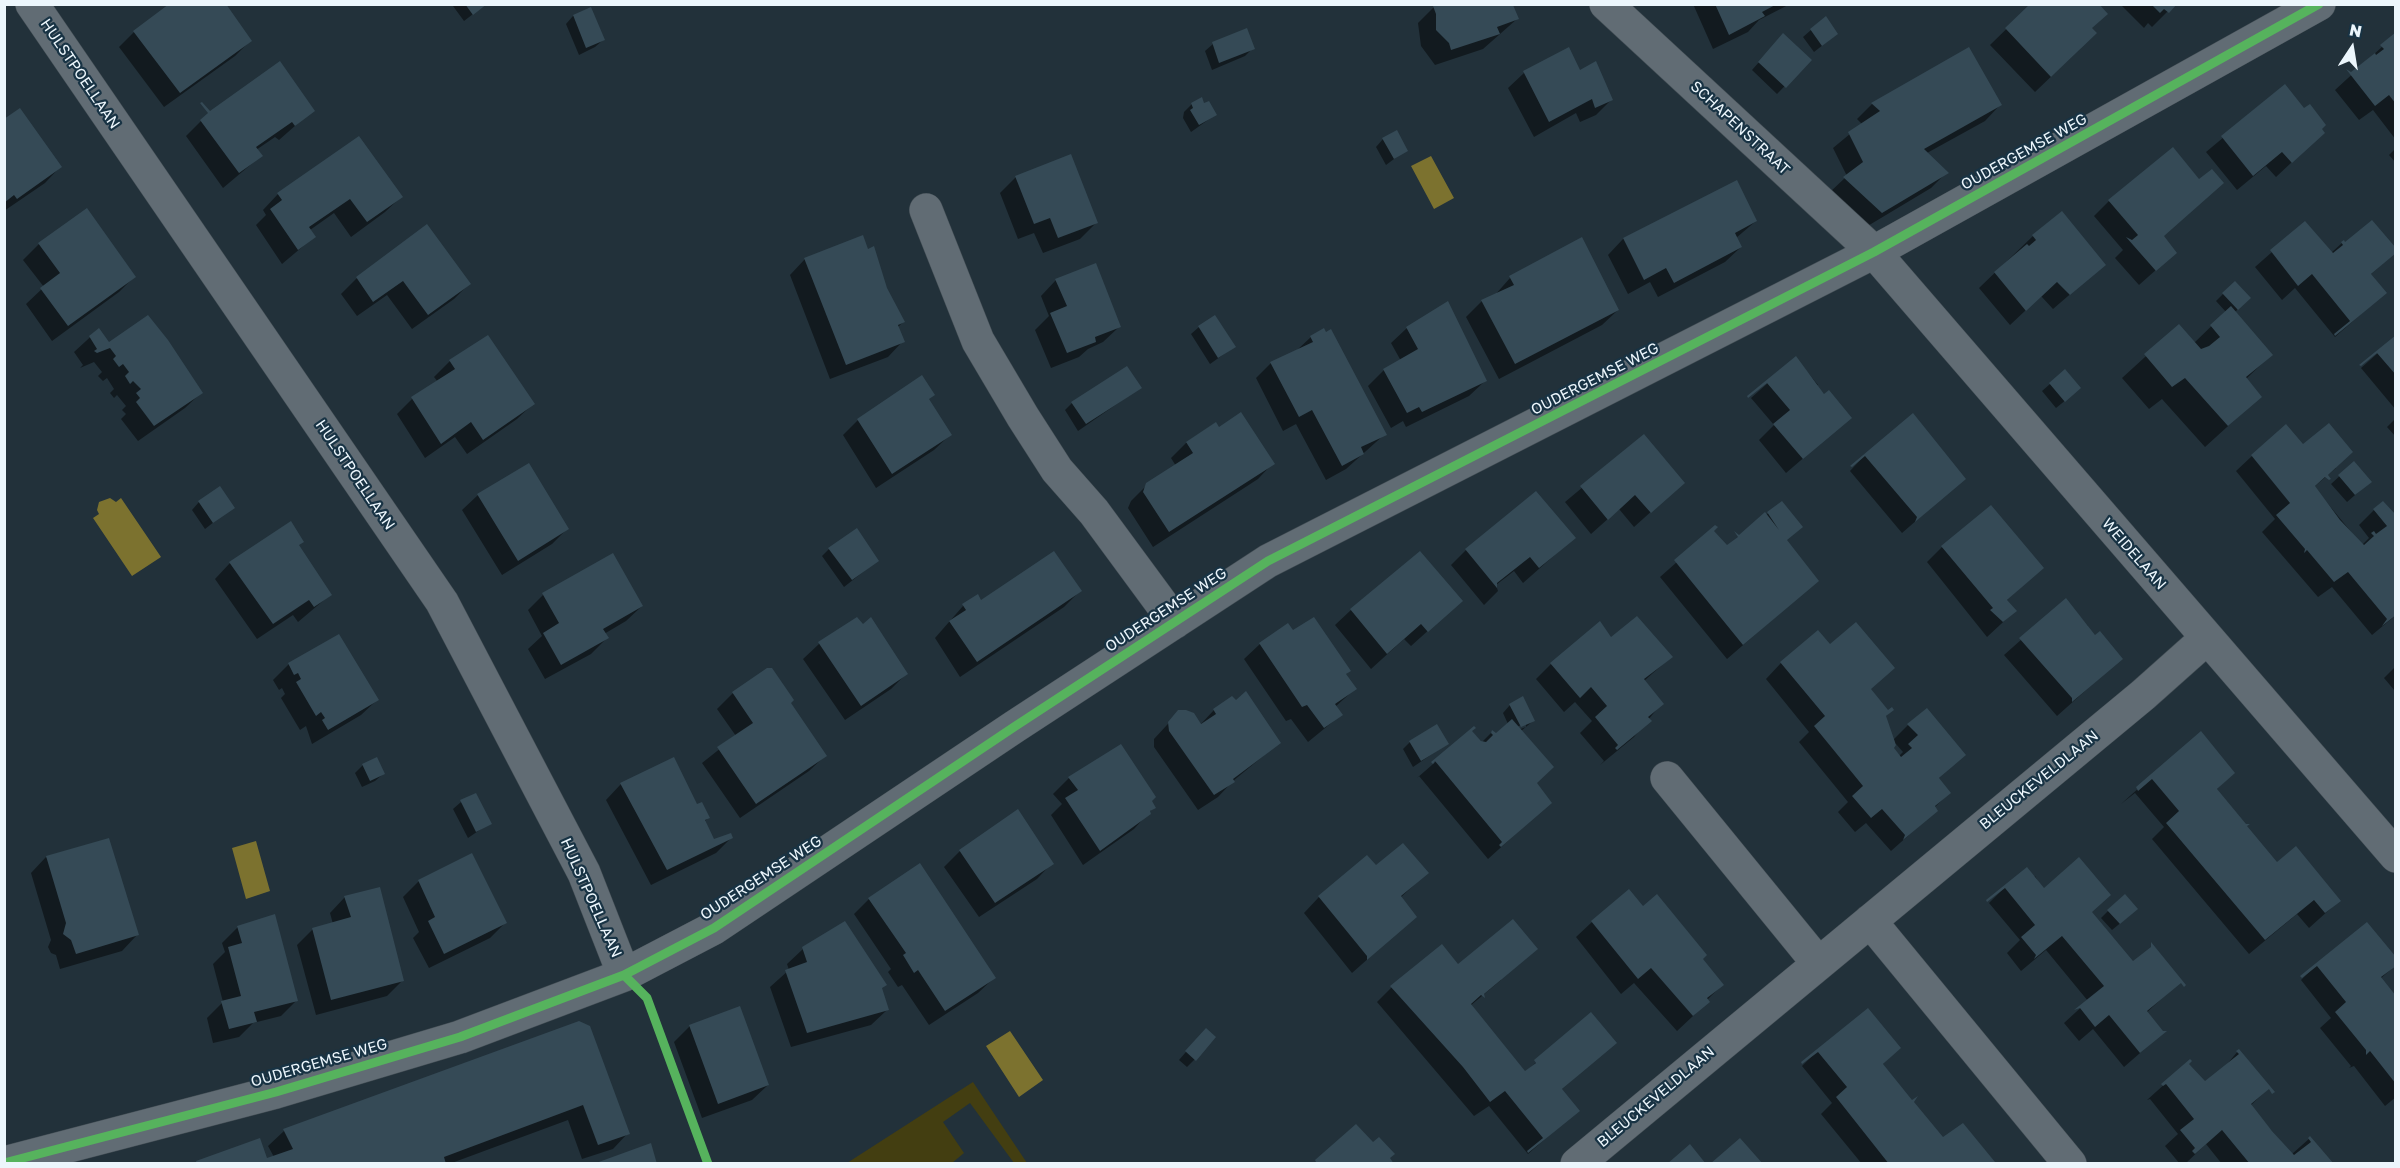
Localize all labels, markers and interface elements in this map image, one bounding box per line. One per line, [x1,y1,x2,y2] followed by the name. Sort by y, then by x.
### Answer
[37,16,123,132] street label: HULSTPOELLAAN
[2322,18,2382,78] north arrow
[2348,19,2364,41] text: N
[1687,77,1793,179] street label: SCHAPENSTRAAT
[1958,110,2090,194] street label: OUDERGEMSE WEG
[1528,339,1662,419] street label: OUDERGEMSE WEG
[312,417,398,533] street label: HULSTPOELLAAN
[2098,515,2170,593] street label: WEIDELAAN
[1102,564,1230,656] street label: OUDERGEMSE WEG
[1976,727,2102,833] street label: BLEUCKEVELDLAAN
[697,832,825,924] street label: OUDERGEMSE WEG
[557,836,625,960] street label: HULSTPOELLAAN
[249,1035,389,1091] street label: OUDERGEMSE WEG
[1594,1043,1718,1151] street label: BLEUCKEVELDLAAN

